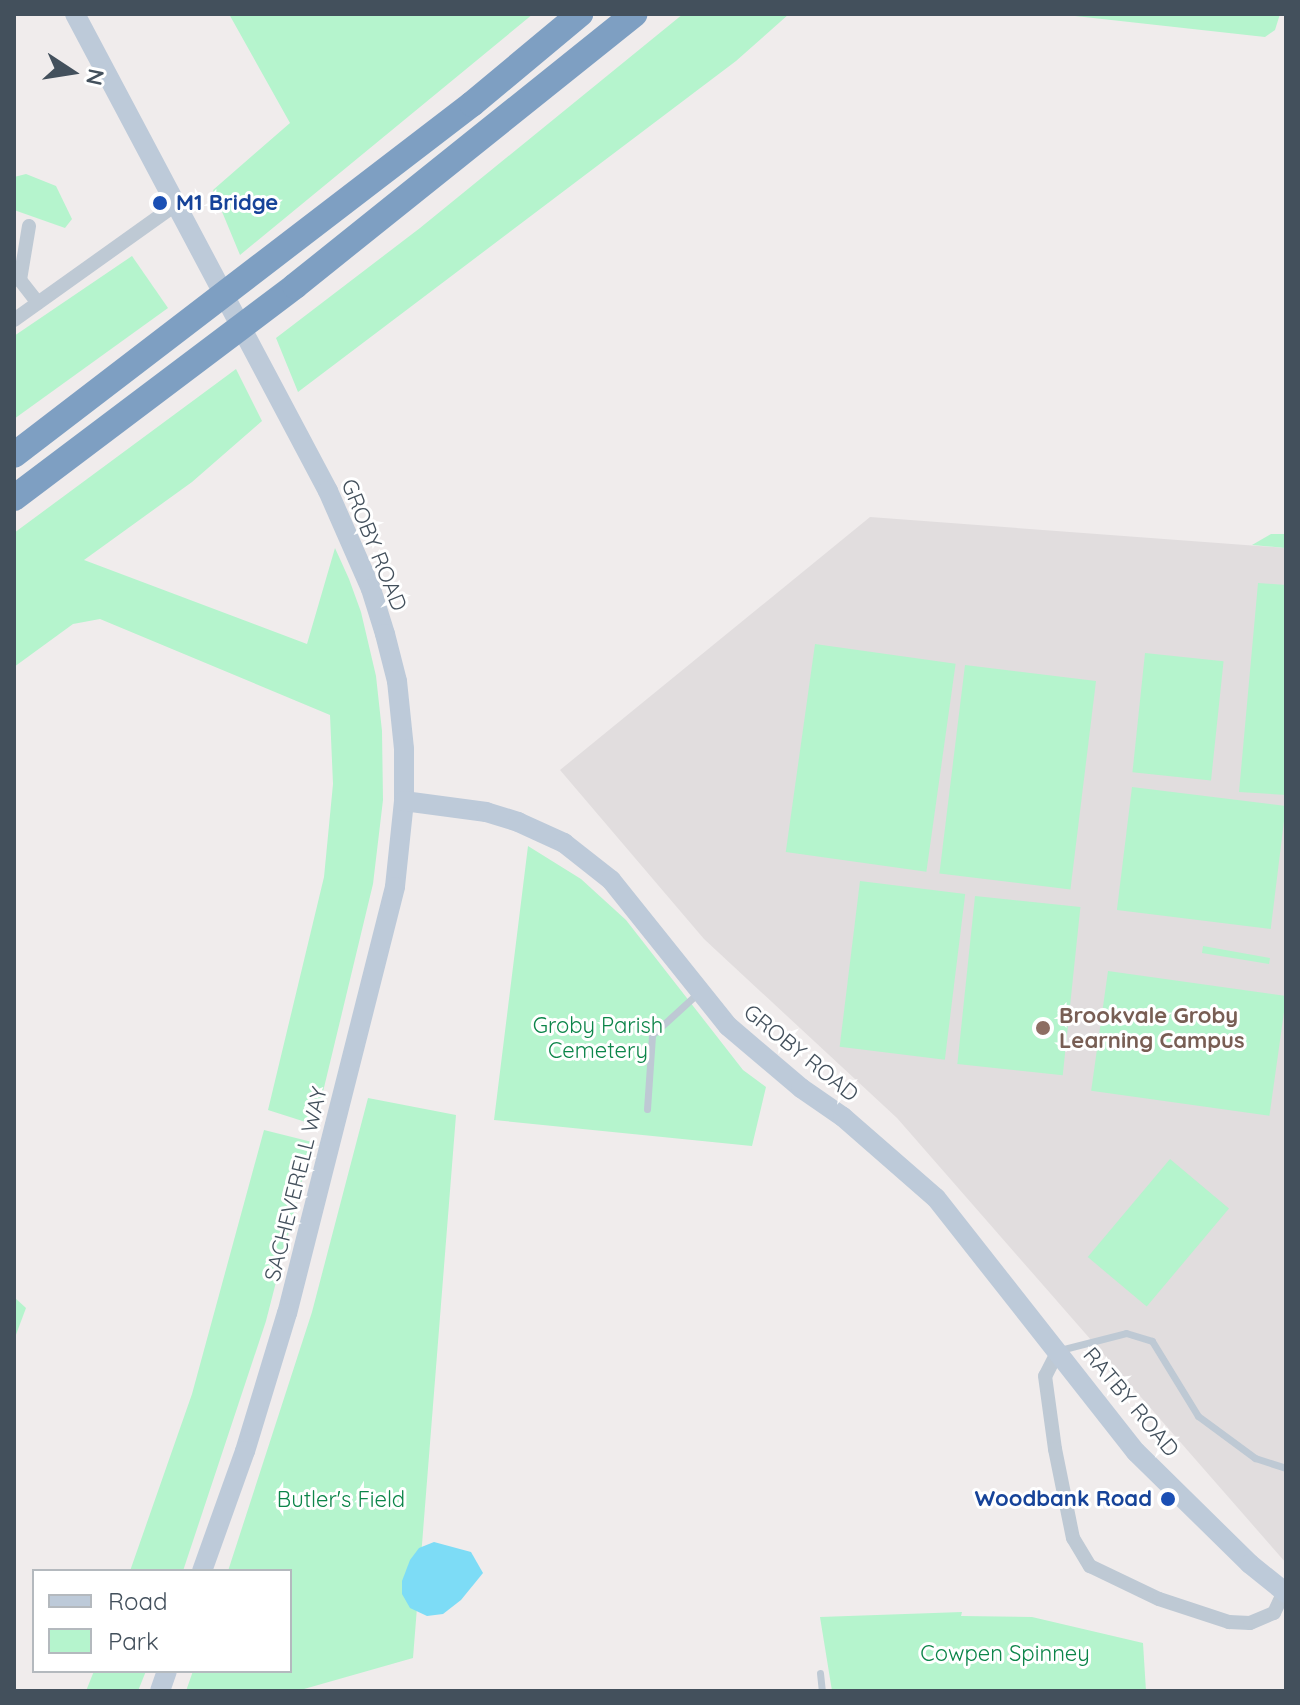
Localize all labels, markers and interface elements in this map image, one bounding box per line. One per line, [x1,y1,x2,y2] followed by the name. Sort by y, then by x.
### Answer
[32,32,112,112] north arrow
[80,66,111,88] text: N
[176,190,278,216] place label: M1 Bridge
[151,194,169,212] marker: M1 Bridge
[336,475,412,615] street label: GROBY ROAD
[738,999,864,1107] street label: GROBY ROAD
[1059,1002,1245,1054] place label: Brookvale Groby Learning Campus
[533,1012,663,1064] park label: Groby Parish Cemetery
[1034,1019,1052,1037] marker: Brookvale Groby Learning Campus
[259,1084,333,1284] street label: SACHEVERELL WAY
[1078,1342,1184,1462] street label: RATBY ROAD
[975,1486,1152,1512] place label: Woodbank Road
[277,1487,405,1513] park label: Butler's Field
[1159,1490,1177,1508] marker: Woodbank Road
[32,1569,292,1673] legend
[108,1586,168,1616] text: Road
[108,1626,159,1656] text: Park
[920,1641,1090,1667] park label: Cowpen Spinney

